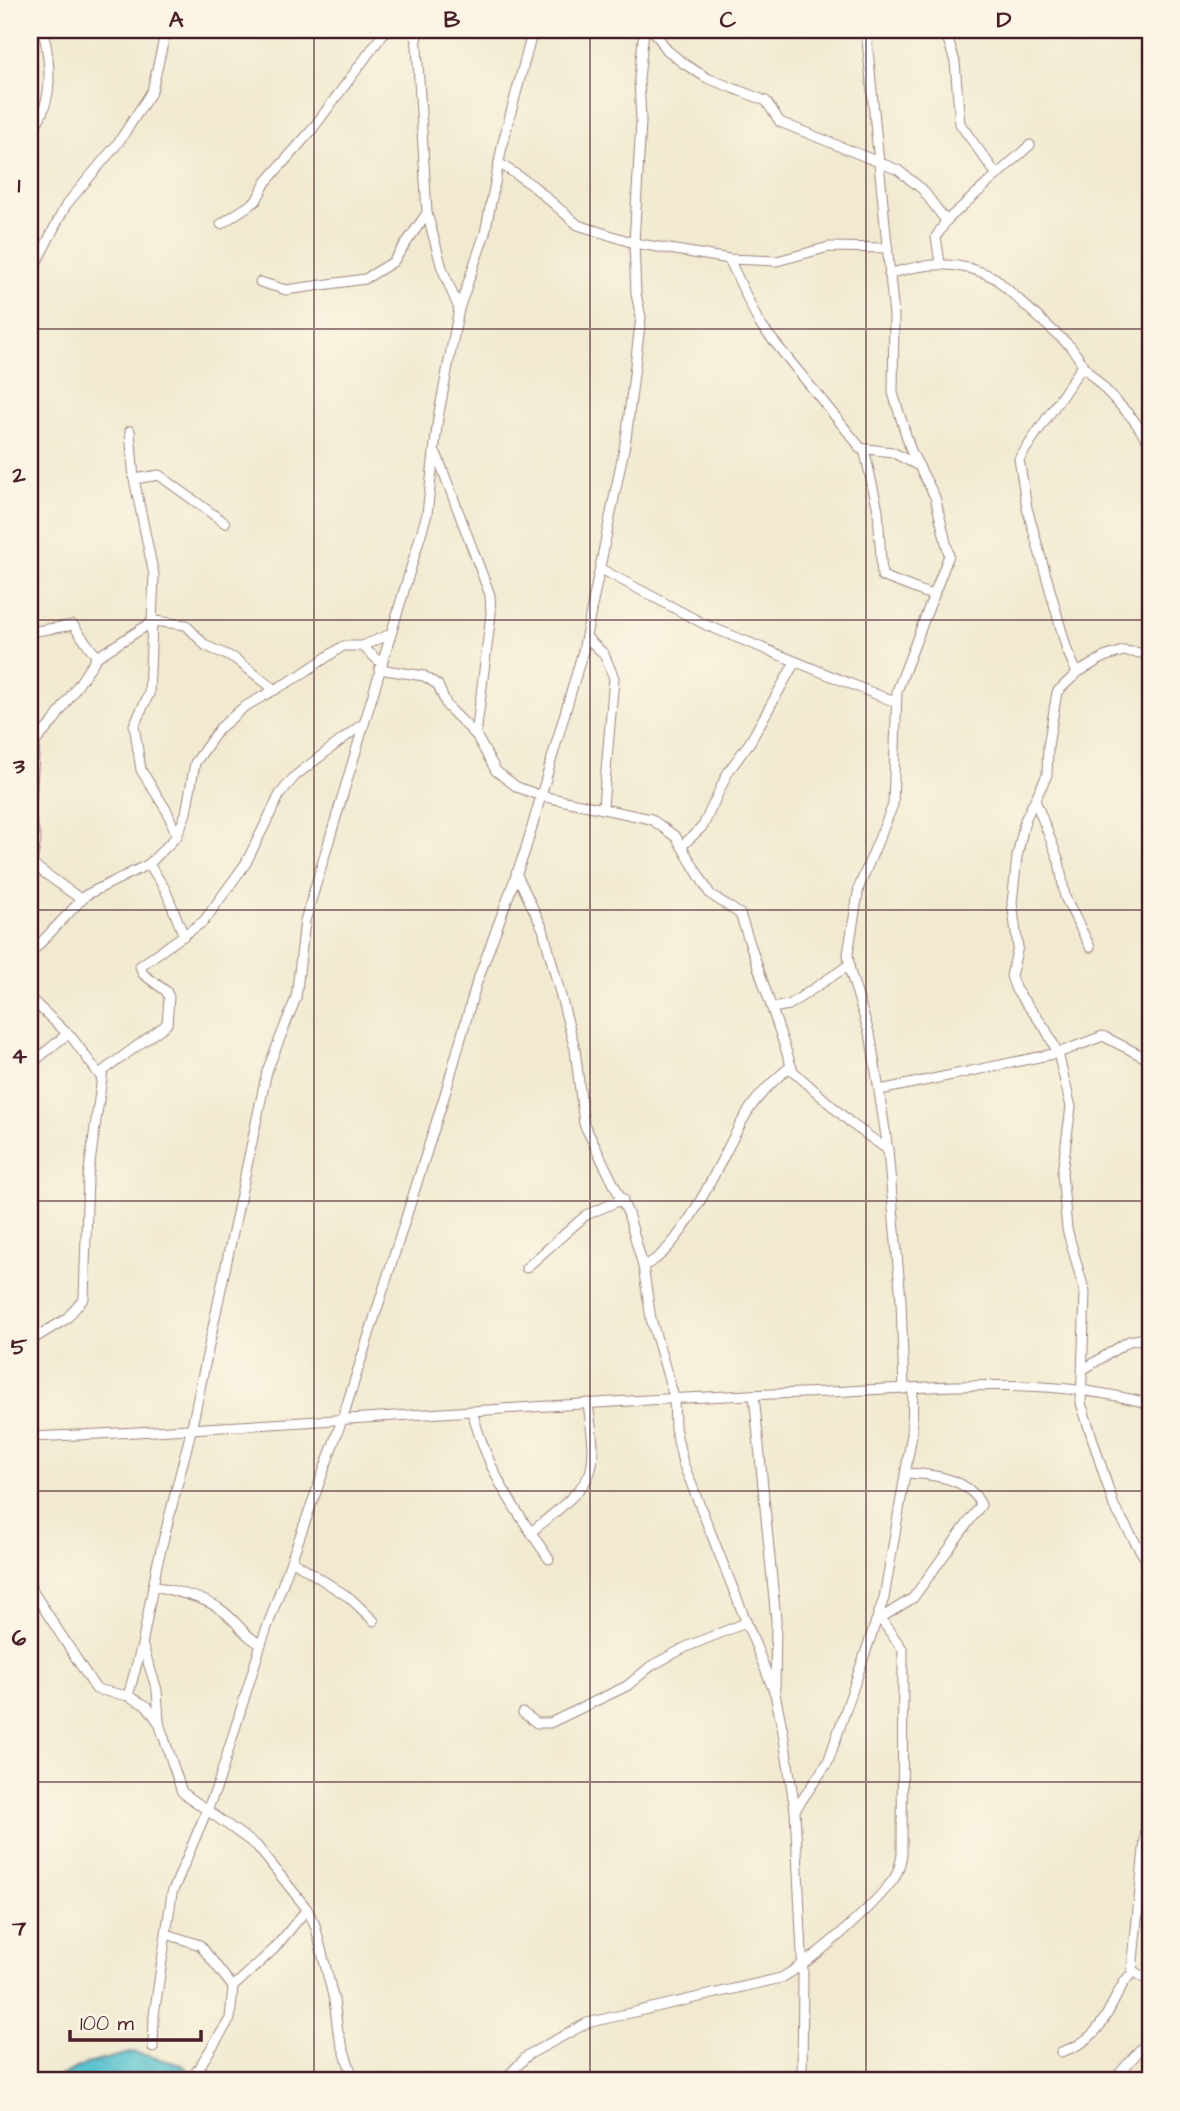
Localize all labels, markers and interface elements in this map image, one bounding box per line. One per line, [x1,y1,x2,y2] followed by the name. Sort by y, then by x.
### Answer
[169,4,184,36] text: A
[444,4,461,36] text: B
[720,4,737,36] text: C
[997,4,1012,36] text: D
[18,169,21,201] text: 1
[11,459,26,491] text: 2
[12,750,25,782] text: 3
[11,1040,27,1072] text: 4
[11,1331,28,1363] text: 5
[12,1622,27,1654] text: 6
[11,1912,27,1944] text: 7
[70,1999,201,2043] scale bar
[80,2009,135,2038] text: 100 m

